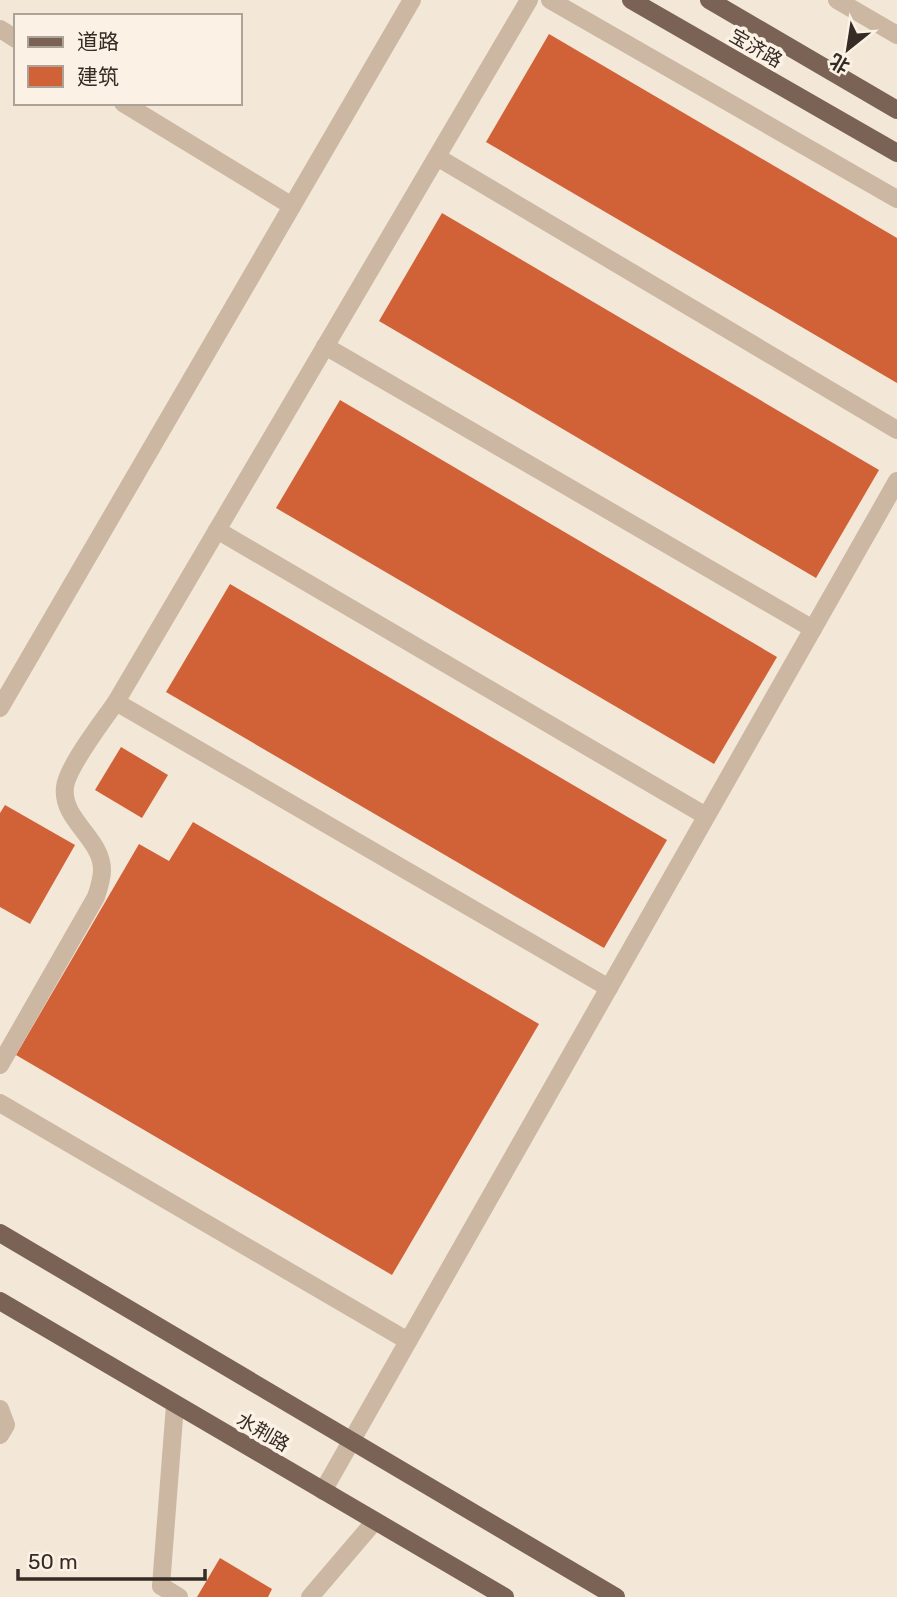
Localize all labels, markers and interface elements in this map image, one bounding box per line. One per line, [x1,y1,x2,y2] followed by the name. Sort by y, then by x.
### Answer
[14,14,242,105] legend
[813,14,883,84] north arrow
[726,24,786,72] street label: 宝济路
[77,29,119,54] text: 道路
[826,49,854,78] text: 北
[77,64,119,89] text: 建筑
[233,1408,293,1456] street label: 水荆路
[18,1538,205,1582] scale bar
[28,1549,78,1574] text: 50 m

